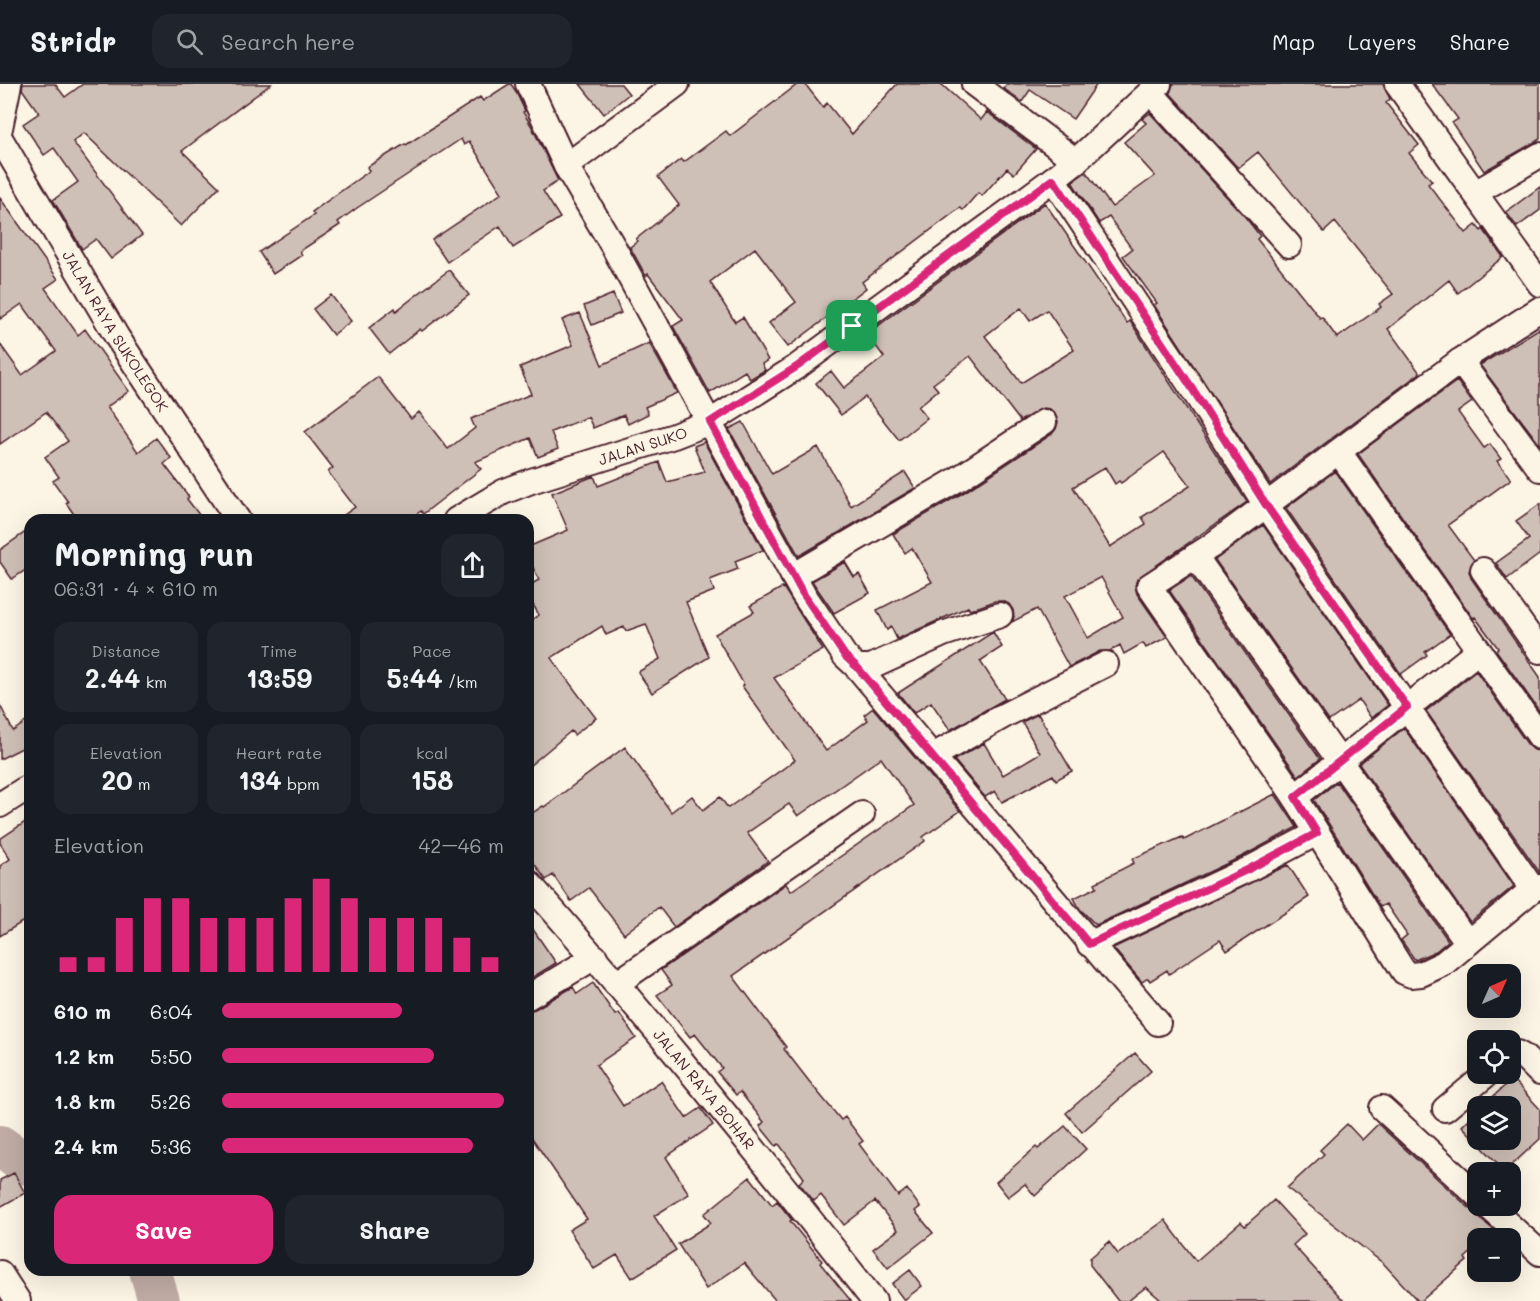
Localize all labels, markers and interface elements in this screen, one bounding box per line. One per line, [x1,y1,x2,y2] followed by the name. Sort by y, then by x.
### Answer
[152,14,572,68] search box
[30,23,116,59] text: Stridr
[173,25,206,58] icon: search
[221,27,355,56] text: Search here
[1272,28,1315,55] text: Map
[1348,28,1417,55] text: Layers
[1450,28,1510,55] text: Share
[58,247,173,415] street label: JALAN RAYA SUKOLEGOK
[826,300,877,351] pin
[835,309,868,342] icon: arrive
[596,422,690,469] street label: JALAN SUKO
[54,531,254,574] text: Morning run
[441,534,504,597] button: share
[54,575,218,601] text: 06:31 · 4 × 610 m
[92,640,160,661] text: Distance
[261,640,297,661] text: Time
[412,640,452,661] text: Pace
[85,661,141,695] text: 2.44
[246,661,312,695] text: 13:59
[386,661,443,695] text: 5:44
[141,671,167,692] text: km
[443,671,478,692] text: /km
[90,742,162,763] text: Elevation
[236,742,322,763] text: Heart rate
[416,742,448,763] text: kcal
[101,763,133,797] text: 20
[238,763,282,797] text: 134
[411,763,453,797] text: 158
[133,773,151,794] text: m
[282,773,320,794] text: bpm
[54,832,144,858] text: Elevation
[419,832,504,858] text: 42–46 m
[1467,964,1521,1018] north arrow
[1467,964,1521,1282] map controls
[54,998,111,1024] text: 610 m
[150,998,192,1024] text: 6:04
[649,1025,760,1153] street label: JALAN RAYA BOHAR
[1467,1030,1521,1084] button: locate
[54,1043,114,1069] text: 1.2 km
[150,1043,192,1069] text: 5:50
[54,1088,115,1114] text: 1.8 km
[150,1088,191,1114] text: 5:26
[1467,1096,1521,1150] button: layers
[54,1133,118,1159] text: 2.4 km
[150,1133,192,1159] text: 5:36
[1467,1162,1521,1216] button: +
[54,1195,273,1264] button: Save
[285,1195,504,1264] button: Share
[1467,1228,1521,1282] button: −

